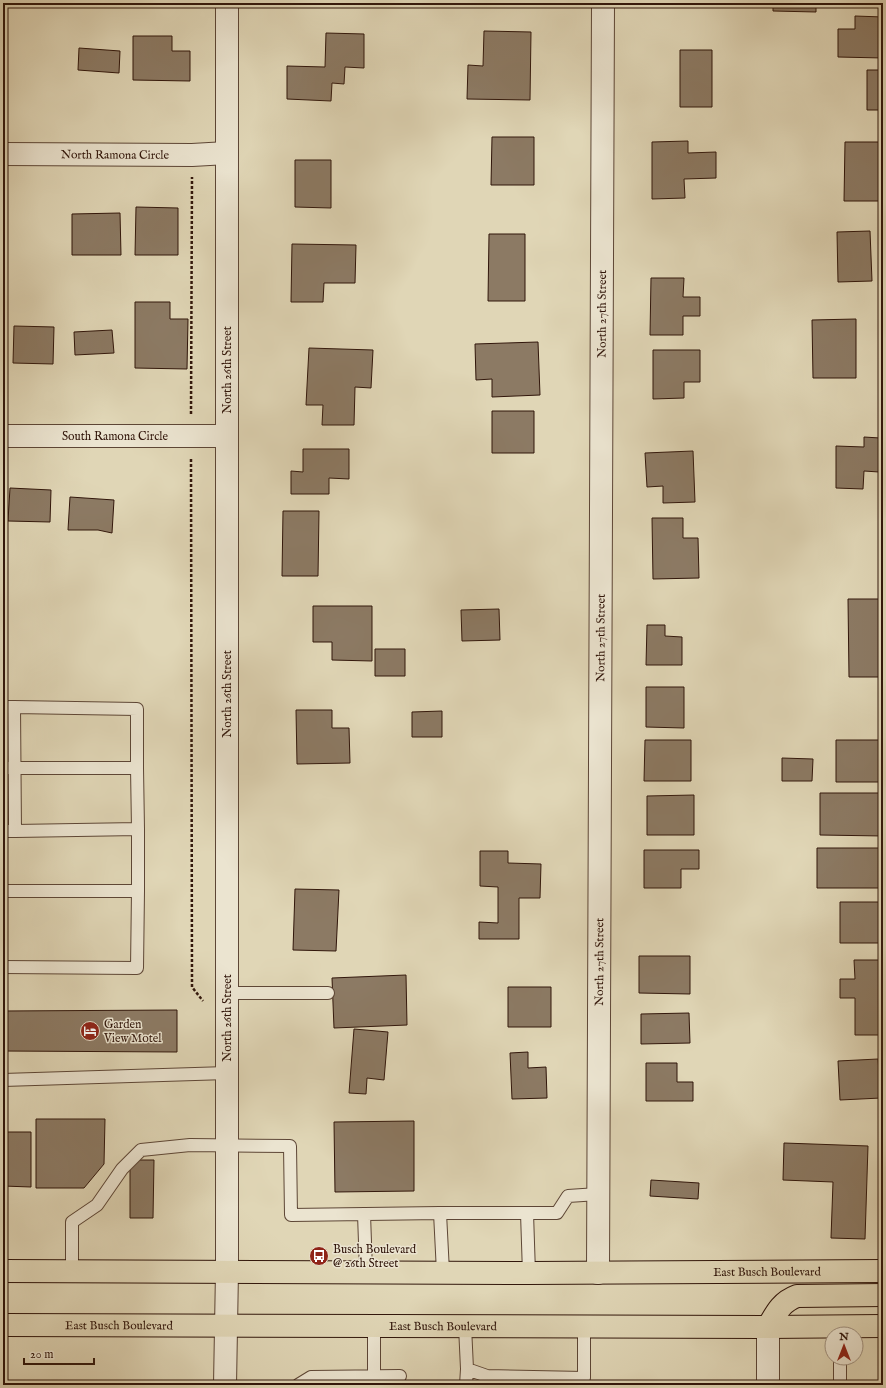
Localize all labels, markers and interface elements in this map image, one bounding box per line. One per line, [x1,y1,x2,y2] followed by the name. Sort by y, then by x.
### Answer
[61,147,170,163] street label: North Ramona Circle
[595,270,610,358] street label: North 27th Street
[220,326,235,414] street label: North 26th Street
[62,429,169,444] street label: South Ramona Circle
[593,594,609,682] street label: North 27th Street
[220,650,235,738] street label: North 26th Street
[592,918,607,1006] street label: North 27th Street
[220,974,235,1062] street label: North 26th Street
[103,1017,162,1046] place label: Garden View Motel
[79,1020,101,1042] hotel icon: Garden View Motel
[333,1242,417,1271] place label: Busch Boulevard @ 26th Street
[308,1245,330,1267] bus stop icon: Busch Boulevard @ 26th Street
[713,1264,821,1280] street label: East Busch Boulevard
[65,1318,173,1333] street label: East Busch Boulevard
[389,1319,497,1334] street label: East Busch Boulevard
[824,1326,864,1366] north arrow
[838,1330,849,1344] text: N
[24,1340,94,1366] scale bar
[30,1347,53,1362] text: 20 m

